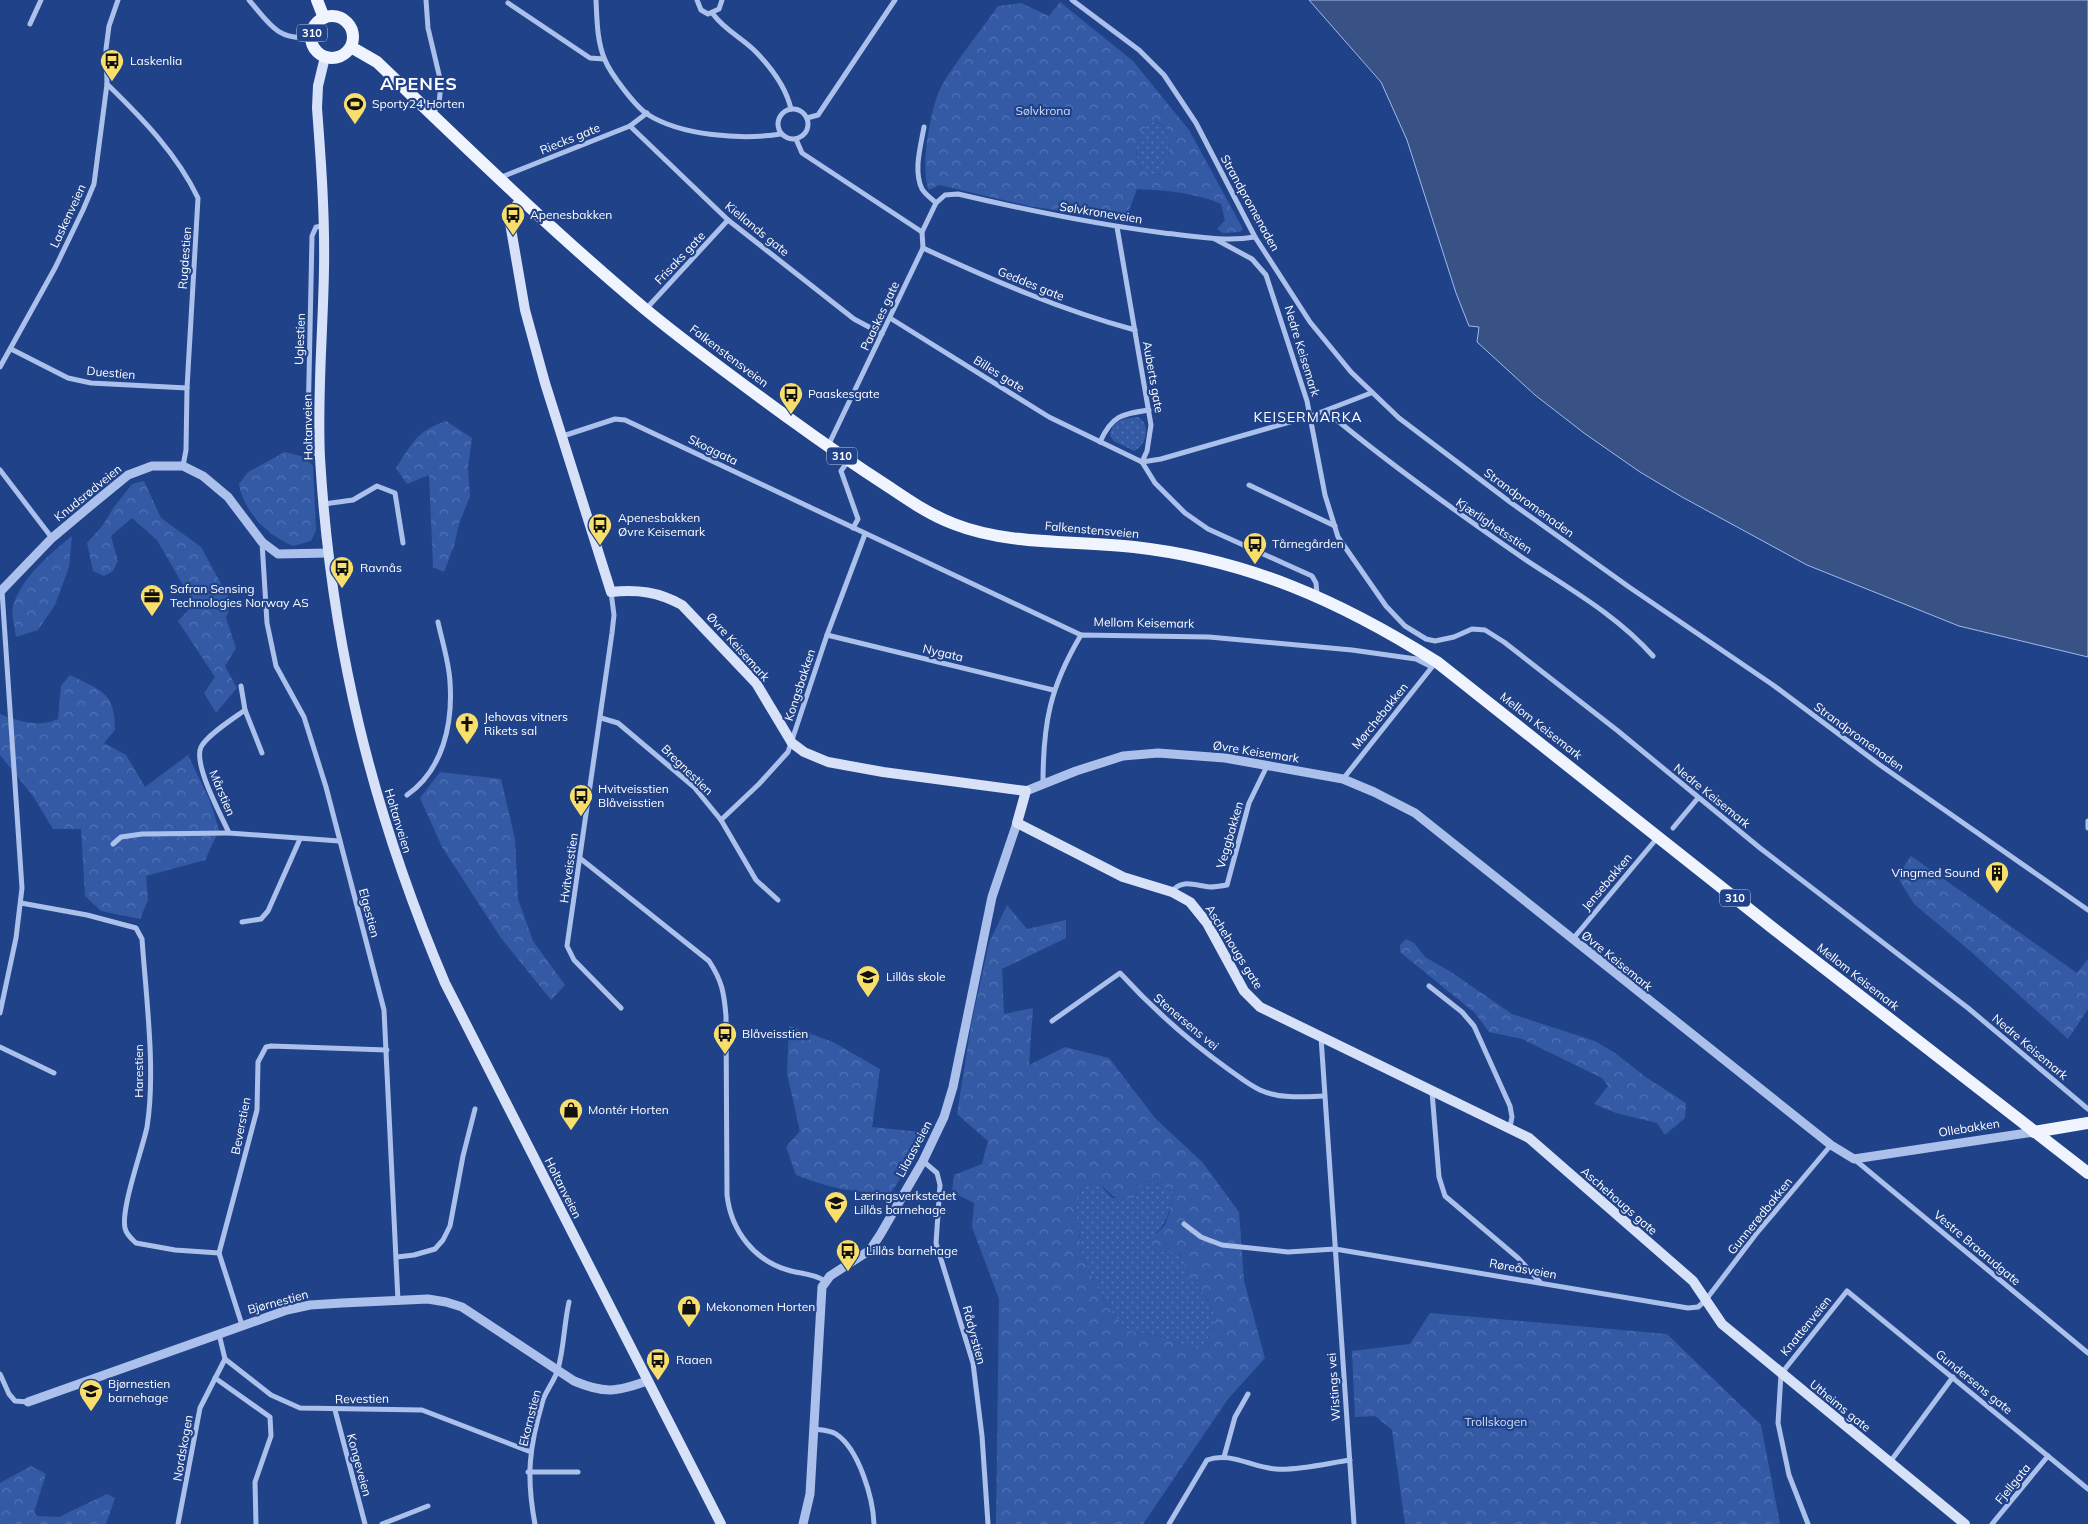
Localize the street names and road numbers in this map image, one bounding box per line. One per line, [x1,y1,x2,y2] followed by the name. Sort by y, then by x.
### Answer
[297,24,327,42] road number: 310
[537,120,602,157] street label: Riecks gate
[1218,152,1283,254] street label: Strandpromenaden
[46,182,89,250] street label: Laskenveien
[722,198,792,259] street label: Kiellands gate
[1059,199,1144,226] street label: Sølvkroneveien
[175,226,194,290] street label: Rugdestien
[651,228,708,287] street label: Frisaks gate
[996,263,1067,304] street label: Geddes gate
[857,279,902,353] street label: Paaskes gate
[1282,304,1324,399] street label: Nedre Keisemark
[291,313,308,365] street label: Uglestien
[687,321,772,390] street label: Falkenstensveien
[1140,340,1167,414] street label: Auberts gate
[971,352,1028,395] street label: Billes gate
[86,363,136,382] street label: Duestien
[299,394,316,460] street label: Holtanveien
[686,431,741,468] street label: Skoggata
[827,448,857,464] road number: 310
[51,461,124,524] street label: Knudsrødveien
[1481,465,1577,540] street label: Strandpromenaden
[1453,495,1535,557] street label: Kjærlighetsstien
[1044,518,1140,541] street label: Falkenstensveien
[704,609,774,685] street label: Øvre Keisemark
[1094,614,1195,631] street label: Mellom Keisemark
[921,641,965,664] street label: Nygata
[781,647,818,723] street label: Kongsbakken
[1348,679,1411,752] street label: Mørchebakken
[1497,689,1586,763] street label: Mellom Keisemark
[1811,699,1907,774] street label: Strandpromenaden
[1212,737,1301,766] street label: Øvre Keisemark
[658,741,716,798] street label: Bregnestien
[1671,760,1754,832] street label: Nedre Keisemark
[206,768,239,818] street label: Mårstien
[382,787,415,855] street label: Holtanveien
[1213,800,1246,870] street label: Veggbakken
[556,832,581,904] street label: Hvitveisstien
[1578,850,1635,913] street label: Jensebakken
[356,887,383,939] street label: Elgestien
[1720,890,1750,906] road number: 310
[1203,902,1266,992] street label: Aschehougs gate
[1579,927,1657,994] street label: Øvre Keisemark
[1814,940,1903,1014] street label: Mellom Keisemark
[1151,990,1222,1053] street label: Stenersens vei
[1989,1011,2072,1083] street label: Nedre Keisemark
[131,1044,146,1098] street label: Harestien
[228,1096,253,1156] street label: Beverstien
[1937,1115,2001,1140] street label: Ollebakken
[892,1118,935,1180] street label: Lilaasveien
[542,1155,585,1221] street label: Holtanveien
[1578,1163,1661,1238] street label: Aschehougs gate
[1724,1174,1795,1257] street label: Gunnerødbakken
[1931,1207,2024,1288] street label: Vestre Braarudgate
[1488,1255,1558,1282] street label: Røreåsveien
[246,1286,310,1317] street label: Bjørnestien
[1777,1293,1834,1359] street label: Knattenveien
[959,1304,989,1366] street label: Rådyrstien
[1933,1346,2016,1417] street label: Gundersens gate
[1324,1352,1343,1422] street label: Wistings vei
[1807,1376,1874,1435] street label: Utheims gate
[515,1388,544,1448] street label: Ekornstien
[335,1391,389,1406] street label: Revestien
[169,1414,196,1482] street label: Nordskogen
[344,1432,375,1498] street label: Kongeveien
[1992,1460,2033,1507] street label: Fjellgata

